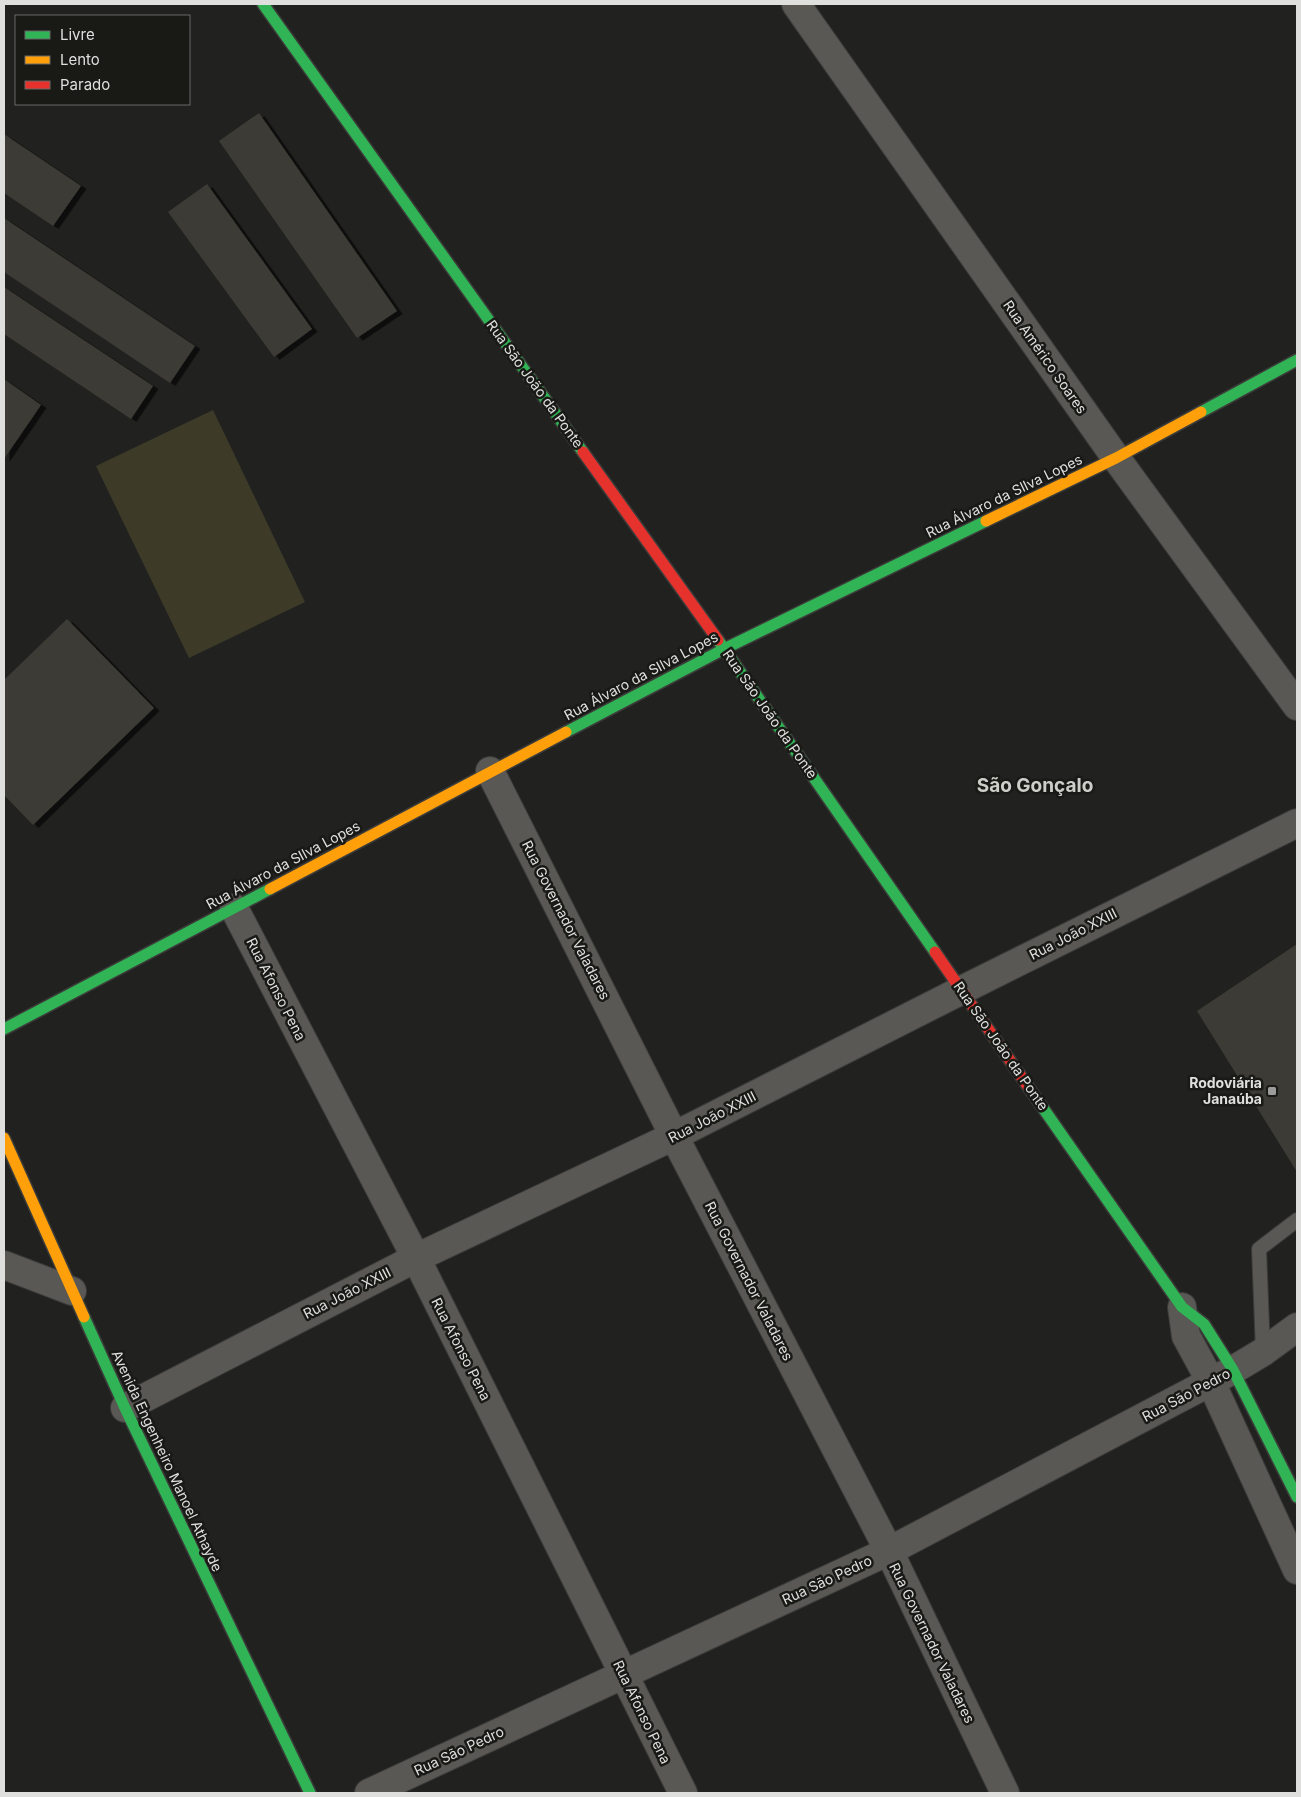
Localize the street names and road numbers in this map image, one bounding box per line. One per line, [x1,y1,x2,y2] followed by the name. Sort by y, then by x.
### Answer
[1000,297,1091,417] street label: Rua Américo Soares
[483,317,587,451] street label: Rua São João da Ponte
[923,450,1085,541] street label: Rua Álvaro da SIlva Lopes
[561,628,721,723] street label: Rua Álvaro da SIlva Lopes
[719,646,821,781] street label: Rua São João da Ponte
[203,817,363,912] street label: Rua Álvaro da SIlva Lopes
[519,837,614,1002] street label: Rua Governador Valadares
[1026,904,1119,963] street label: Rua João XXIII
[243,935,310,1043] street label: Rua Afonso Pena
[950,978,1052,1113] street label: Rua São João da Ponte
[665,1087,758,1146] street label: Rua João XXIII
[702,1198,797,1363] street label: Rua Governador Valadares
[300,1263,393,1322] street label: Rua João XXIII
[428,1295,495,1403] street label: Rua Afonso Pena
[109,1347,226,1574] street label: Avenida Engenheiro Manoel Athayde
[1139,1364,1233,1425] street label: Rua São Pedro
[779,1551,874,1608] street label: Rua São Pedro
[886,1560,979,1726] street label: Rua Governador Valadares
[610,1657,675,1766] street label: Rua Afonso Pena
[411,1722,506,1779] street label: Rua São Pedro

